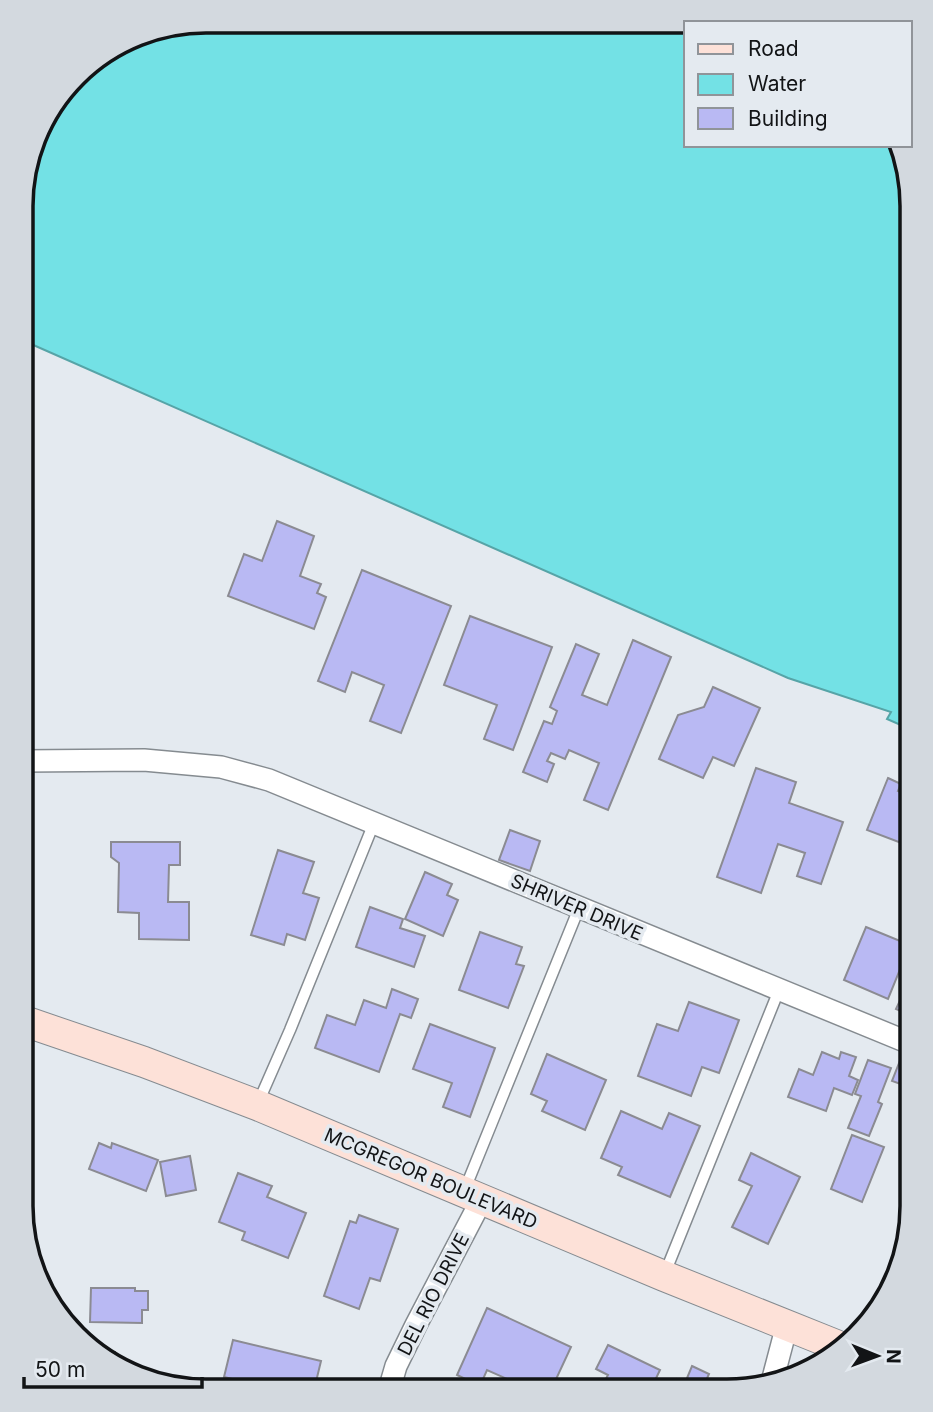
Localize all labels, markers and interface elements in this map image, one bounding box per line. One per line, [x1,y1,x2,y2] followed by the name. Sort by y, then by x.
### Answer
[684,21,912,147] legend
[748,36,799,61] text: Road
[748,71,806,96] text: Water
[748,106,828,131] text: Building
[507,869,646,946] street label: SHRIVER DRIVE
[321,1123,541,1234] street label: MCGREGOR BOULEVARD
[393,1229,474,1359] street label: DEL RIO DRIVE
[842,1321,912,1391] north arrow
[24,1346,203,1390] scale bar
[882,1349,905,1364] text: N
[35,1357,85,1382] text: 50 m

